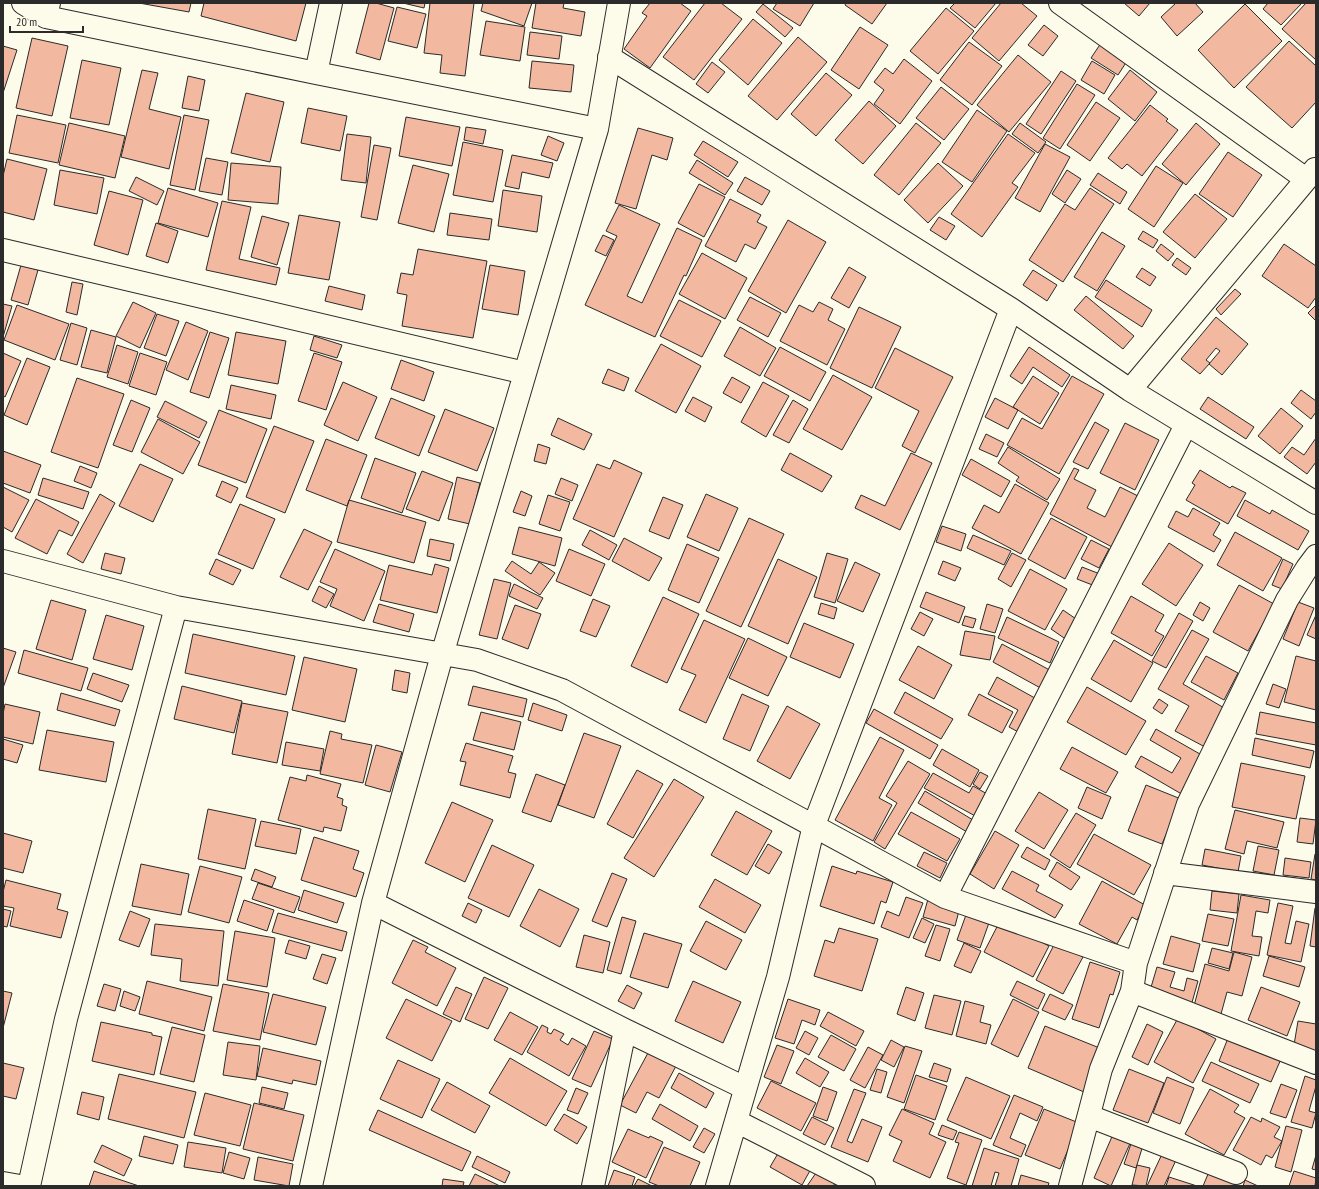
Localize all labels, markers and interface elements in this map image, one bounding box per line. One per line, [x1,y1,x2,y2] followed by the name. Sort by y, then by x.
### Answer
[10,8,83,34] scale bar
[16,14,37,29] text: 20 m

